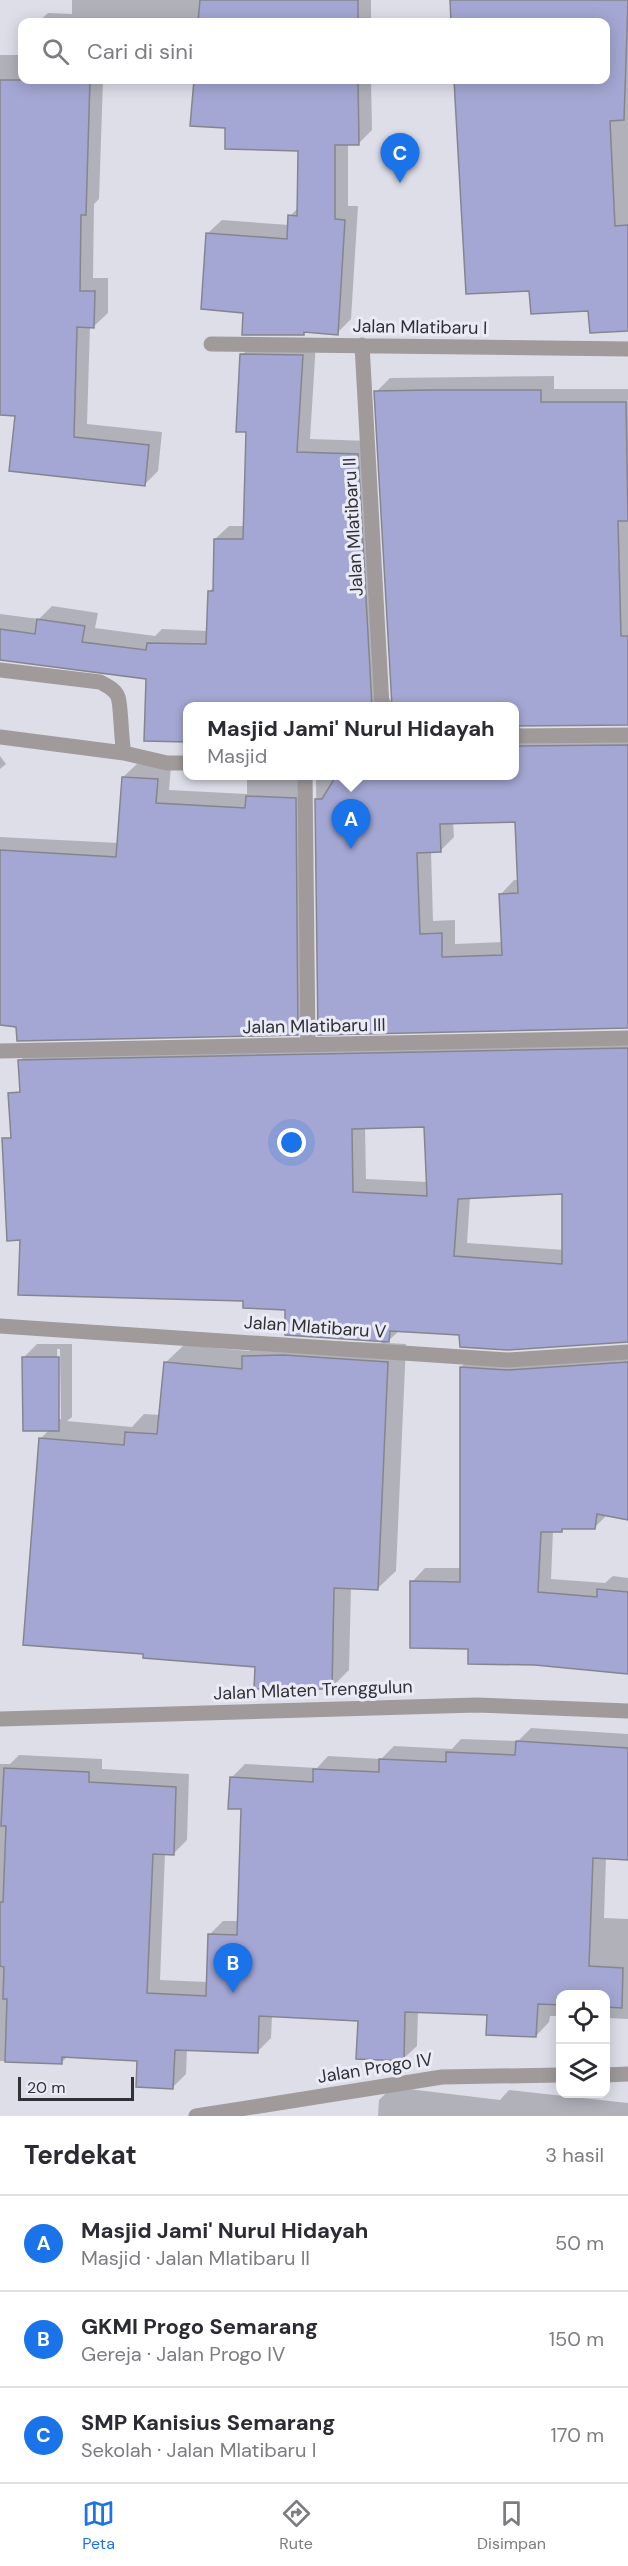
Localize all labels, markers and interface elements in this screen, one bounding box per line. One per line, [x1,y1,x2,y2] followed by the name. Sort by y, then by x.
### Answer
[18,18,610,84] search box
[39,35,72,68] icon: search
[87,37,193,66] text: Cari di sini
[380,134,420,183] pin: C
[352,314,488,340] street label: Jalan Mlatibaru I
[337,457,369,597] street label: Jalan Mlatibaru II
[183,702,519,780] popup
[207,714,495,743] text: Masjid Jami' Nurul Hidayah
[207,743,267,769] text: Masjid
[332,800,370,849] pin: A
[242,1013,386,1039] street label: Jalan Mlatibaru III
[277,1128,306,1157] your location
[243,1310,387,1344] street label: Jalan Mlatibaru V
[213,1675,413,1705] street label: Jalan Mlaten Trenggulun
[214,1944,252,1993] pin: B
[556,1990,610,2098] map controls
[556,1990,610,2044] button: locate
[556,2044,610,2098] button: layers
[316,2047,434,2089] street label: Jalan Progo IV
[18,2074,134,2102] scale bar
[27,2077,66,2098] text: 20 m
[24,2138,137,2172] text: Terdekat
[545,2142,604,2168] text: 3 hasil
[81,2216,368,2245] text: Masjid Jami' Nurul Hidayah
[36,2230,51,2256] text: A
[555,2230,604,2256] text: 50 m
[81,2245,310,2271] text: Masjid · Jalan Mlatibaru II
[81,2312,318,2341] text: GKMI Progo Semarang
[37,2326,50,2352] text: B
[549,2326,604,2352] text: 150 m
[81,2341,285,2367] text: Gereja · Jalan Progo IV
[81,2408,335,2437] text: SMP Kanisius Semarang
[36,2422,51,2448] text: C
[551,2422,604,2448] text: 170 m
[81,2437,316,2463] text: Sekolah · Jalan Mlatibaru I
[82,2497,115,2554] tab: Peta
[279,2497,313,2554] tab: Rute
[477,2497,546,2554] tab: Disimpan

